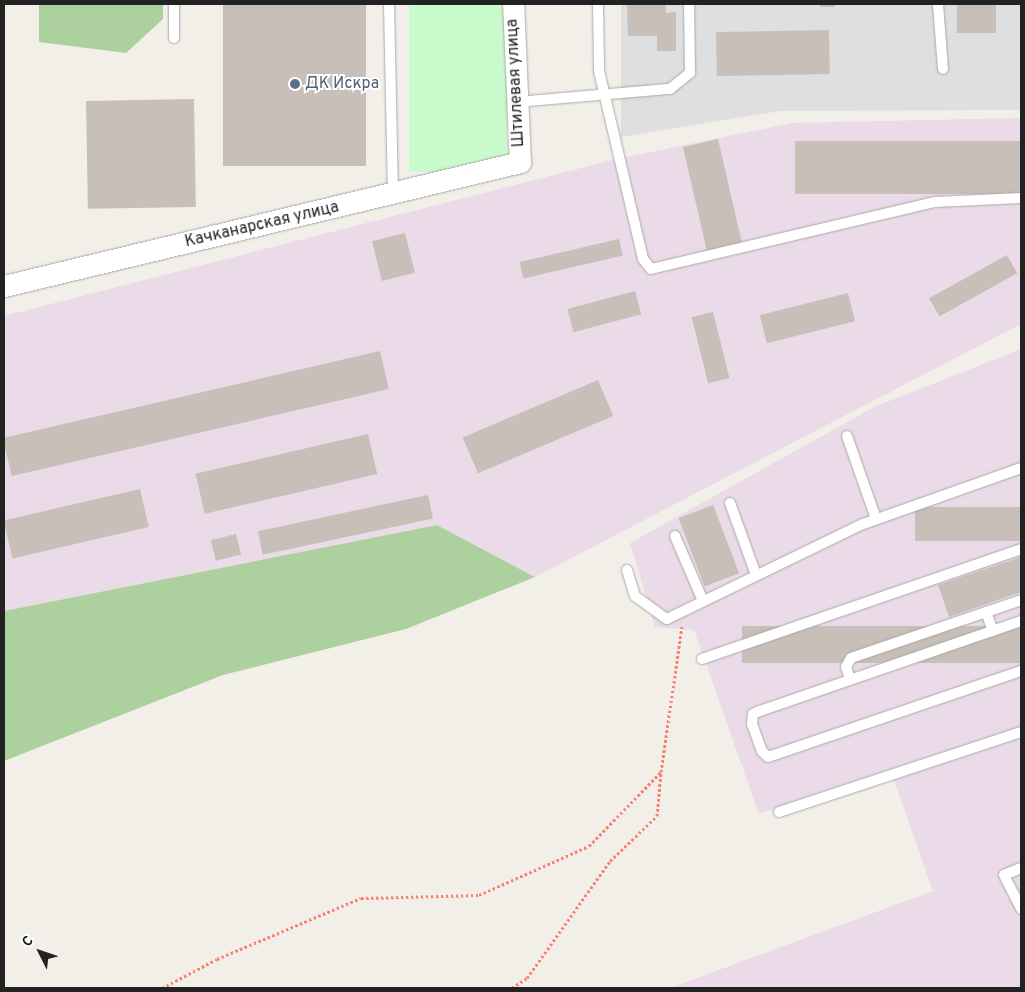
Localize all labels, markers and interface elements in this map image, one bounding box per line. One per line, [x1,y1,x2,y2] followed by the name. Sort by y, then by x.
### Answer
[503,18,529,148] street label: Штилевая улица
[305,74,379,94] place label: ДК Искра
[289,78,301,90] marker: ДК Искра
[183,198,341,252] street label: Качканарская улица
[15,927,65,977] north arrow
[19,933,38,951] text: С

